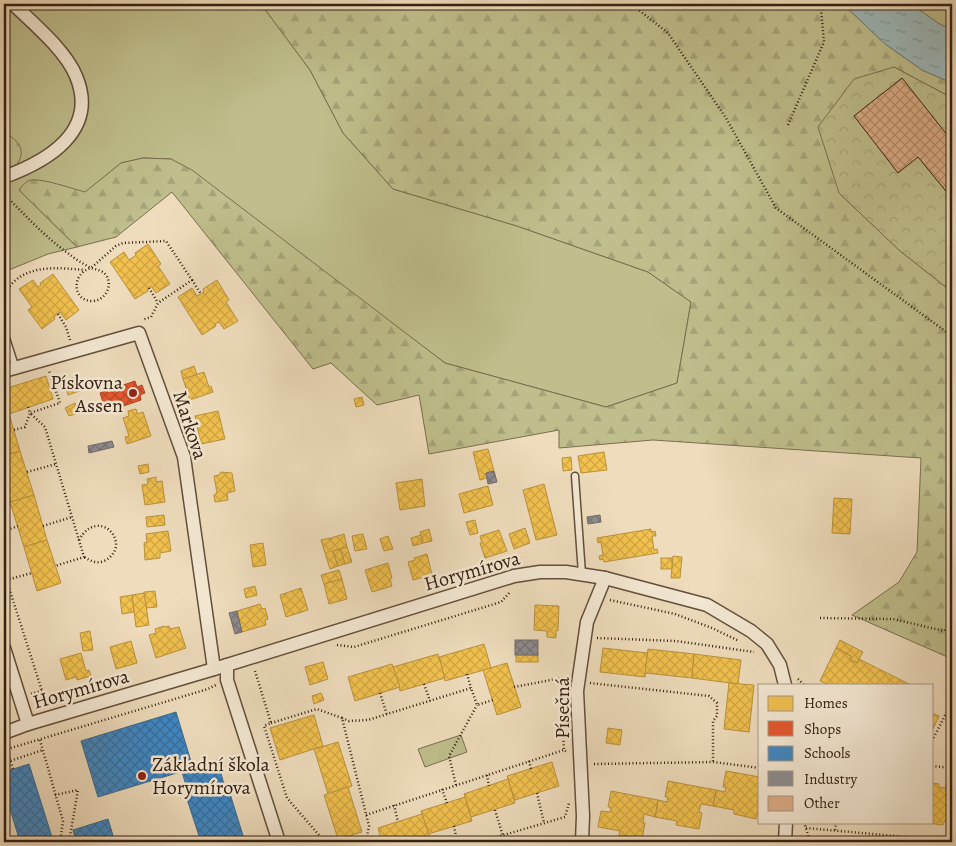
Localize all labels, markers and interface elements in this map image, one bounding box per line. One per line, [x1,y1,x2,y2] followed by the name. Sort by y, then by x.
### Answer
[50,369,124,419] place label: Pískovna Assen
[127,387,139,399] marker: Pískovna Assen
[166,387,214,463] street label: Markova
[421,544,524,598] street label: Horymírova
[30,662,133,716] street label: Horymírova
[549,676,576,739] street label: Písečná
[758,684,934,824] legend
[804,693,848,713] text: Homes
[804,719,841,739] text: Shops
[804,743,851,763] text: Schools
[152,751,271,801] place label: Základní škola Horymírova
[804,769,858,789] text: Industry
[136,770,148,782] marker: Základní škola Horymírova
[804,793,840,813] text: Other

